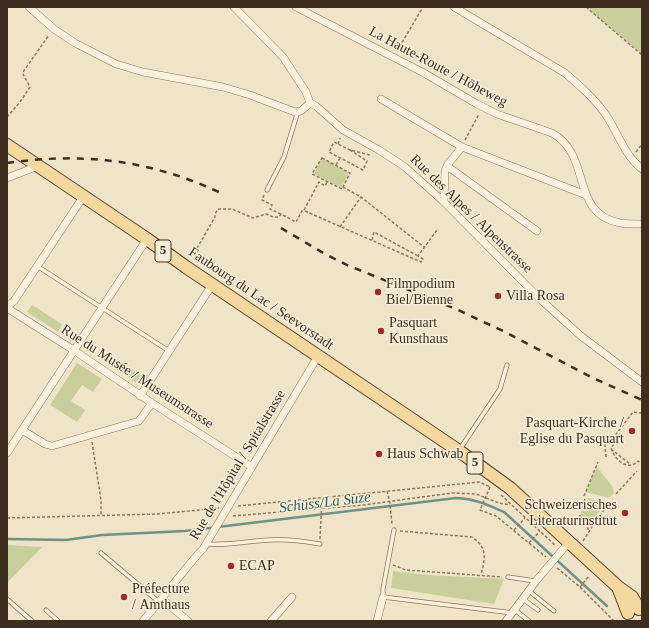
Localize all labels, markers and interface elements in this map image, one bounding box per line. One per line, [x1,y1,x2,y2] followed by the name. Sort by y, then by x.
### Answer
[366,23,510,111] street label: La Haute-Route / Höheweg
[406,151,536,277] street label: Rue des Alpes / Alpenstrasse
[155,240,171,262] road number: 5
[185,244,337,354] street label: Faubourg du Lac / Seevorstadt
[386,276,455,308] place label: Filmpodium Biel/Bienne
[373,287,383,297] marker: Filmpodium Biel/Bienne
[506,288,565,304] place label: Villa Rosa
[493,291,503,301] marker: Villa Rosa
[389,315,448,348] place label: Pasquart Kunsthaus
[58,321,216,433] street label: Rue du Musée / Museumstrasse
[376,326,386,336] marker: Pasquart Kunsthaus
[186,387,290,543] street label: Rue de l'Hôpital / Spitalstrasse
[520,415,624,448] place label: Pasquart-Kirche / Eglise du Pasquart
[627,426,637,436] marker: Pasquart-Kirche / Eglise du Pasquart
[387,446,464,462] place label: Haus Schwab
[374,449,384,459] marker: Haus Schwab
[467,452,483,474] road number: 5
[278,488,372,518] water label: Schüss/La Suze
[524,497,617,530] place label: Schweizerisches Literaturinstitut
[620,508,630,518] marker: Schweizerisches Literaturinstitut
[239,558,275,574] place label: ECAP
[226,561,236,571] marker: ECAP
[132,581,190,614] place label: Préfecture / Amthaus
[119,592,129,602] marker: Préfecture / Amthaus

